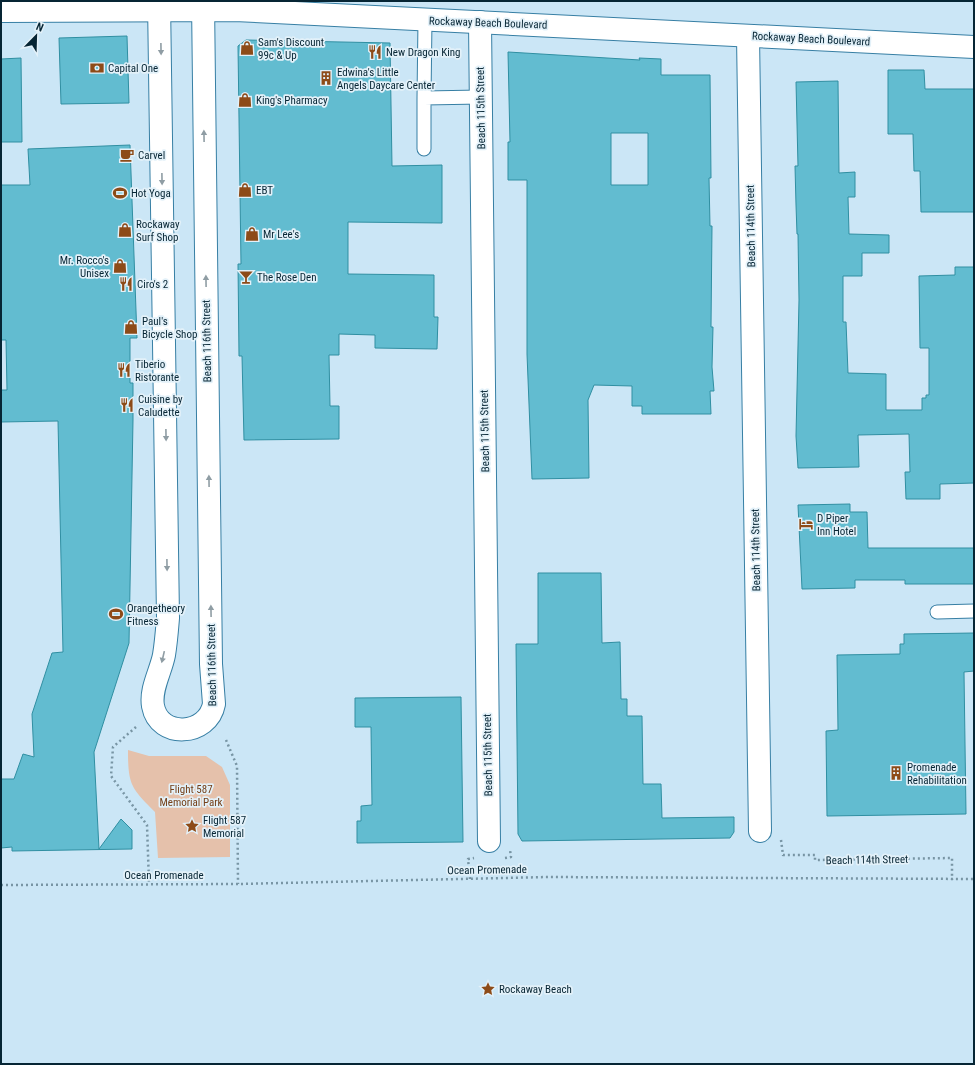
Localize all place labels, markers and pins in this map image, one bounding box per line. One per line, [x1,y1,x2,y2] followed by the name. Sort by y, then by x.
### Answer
[258,36,324,62] place label: Sam's Discount 99c & Up
[239,40,255,56] shop icon: Sam's Discount 99c & Up
[367,44,383,60] restaurant icon: New Dragon King
[386,46,460,59] place label: New Dragon King
[89,60,105,76] bank icon: Capital One
[108,62,158,75] place label: Capital One
[337,66,436,92] place label: Edwina's Little Angels Daycare Center
[318,70,334,86] building icon: Edwina's Little Angels Daycare Center
[237,92,253,108] shop icon: King's Pharmacy
[256,94,328,107] place label: King's Pharmacy
[119,147,135,163] cafe icon: Carvel
[138,149,165,162] place label: Carvel
[237,182,253,198] shop icon: EBT
[256,184,273,197] place label: EBT
[112,185,128,201] sports icon: Hot Yoga
[131,187,171,200] place label: Hot Yoga
[136,218,180,244] place label: Rockaway Surf Shop
[117,222,133,238] shop icon: Rockaway Surf Shop
[244,226,260,242] shop icon: Mr Lee's
[263,228,299,241] place label: Mr Lee's
[60,254,109,280] place label: Mr. Rocco's Unisex
[112,258,128,274] shop icon: Mr. Rocco's Unisex
[238,269,254,285] bar icon: The Rose Den
[257,271,317,284] place label: The Rose Den
[118,276,134,292] restaurant icon: Ciro's 2
[137,278,168,291] place label: Ciro's 2
[142,315,197,341] place label: Paul's Bicycle Shop
[123,319,139,335] shop icon: Paul's Bicycle Shop
[135,358,179,384] place label: Tiberio Ristorante
[116,362,132,378] restaurant icon: Tiberio Ristorante
[138,393,183,419] place label: Cuisine by Caludette
[119,397,135,413] restaurant icon: Cuisine by Caludette
[817,512,856,538] place label: D Piper Inn Hotel
[798,516,814,532] hotel icon: D Piper Inn Hotel
[127,602,186,628] place label: Orangetheory Fitness
[108,606,124,622] sports icon: Orangetheory Fitness
[907,761,967,787] place label: Promenade Rehabilitation
[888,765,904,781] building icon: Promenade Rehabilitation
[203,814,246,840] place label: Flight 587 Memorial
[184,818,200,834] place icon: Flight 587 Memorial
[480,981,496,997] place icon: Rockaway Beach
[499,983,572,996] place label: Rockaway Beach

